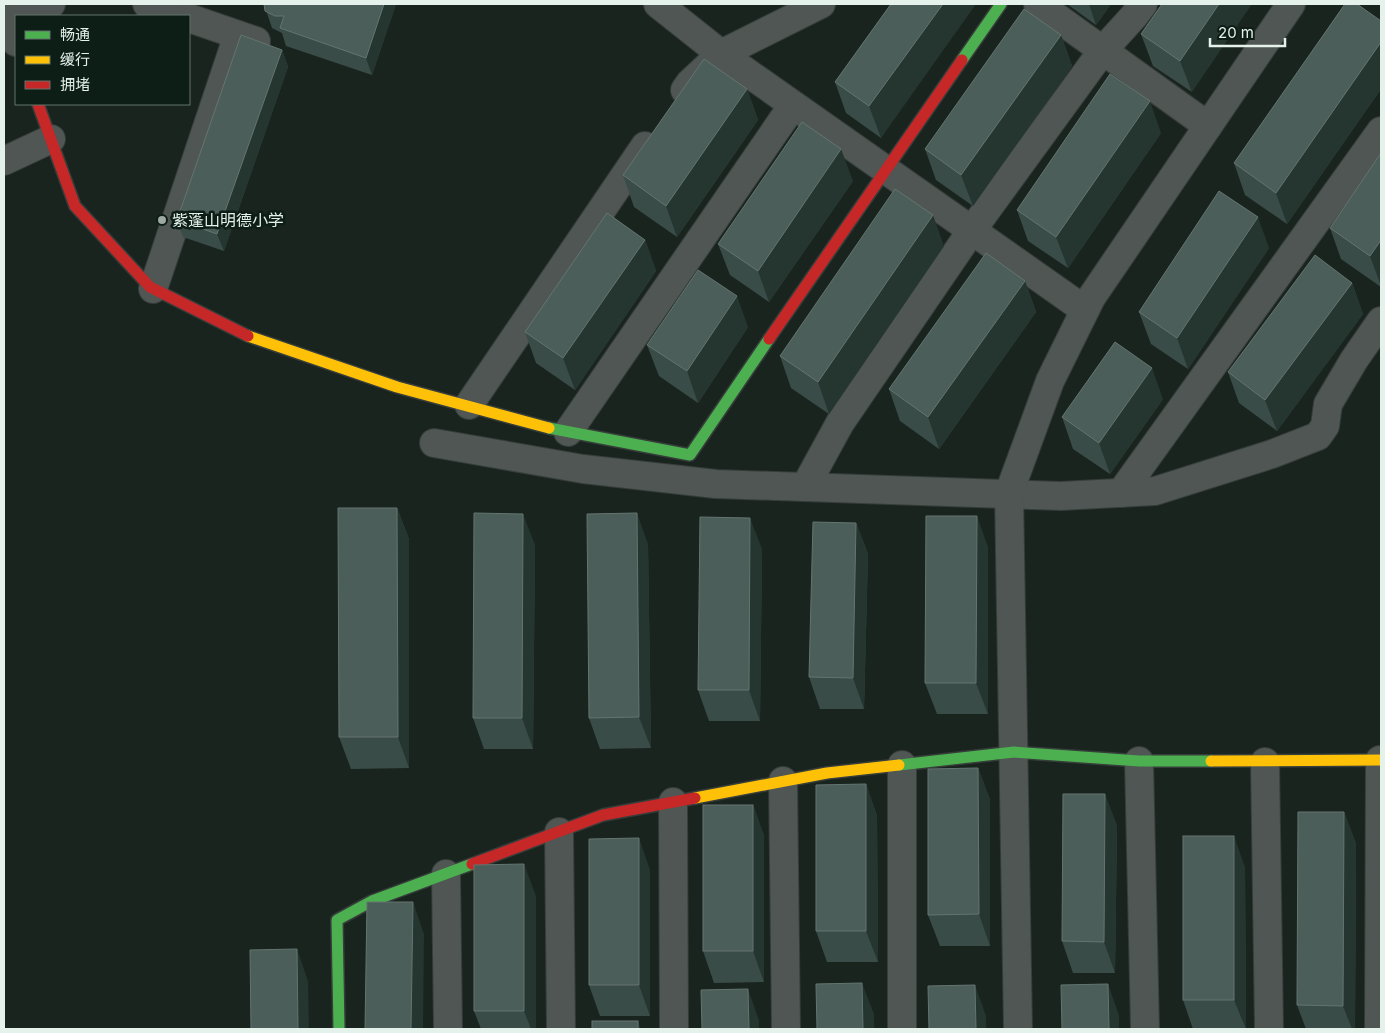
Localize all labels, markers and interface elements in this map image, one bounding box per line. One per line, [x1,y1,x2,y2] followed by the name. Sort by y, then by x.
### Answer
[15,15,190,105] legend
[1210,15,1285,47] scale bar
[1218,23,1254,42] text: 20 m
[60,25,90,44] text: 畅通
[60,50,90,69] text: 缓行
[60,75,90,94] text: 拥堵
[172,210,284,230] place label: 紫蓬山明德小学
[156,214,168,226] marker: 紫蓬山明德小学

